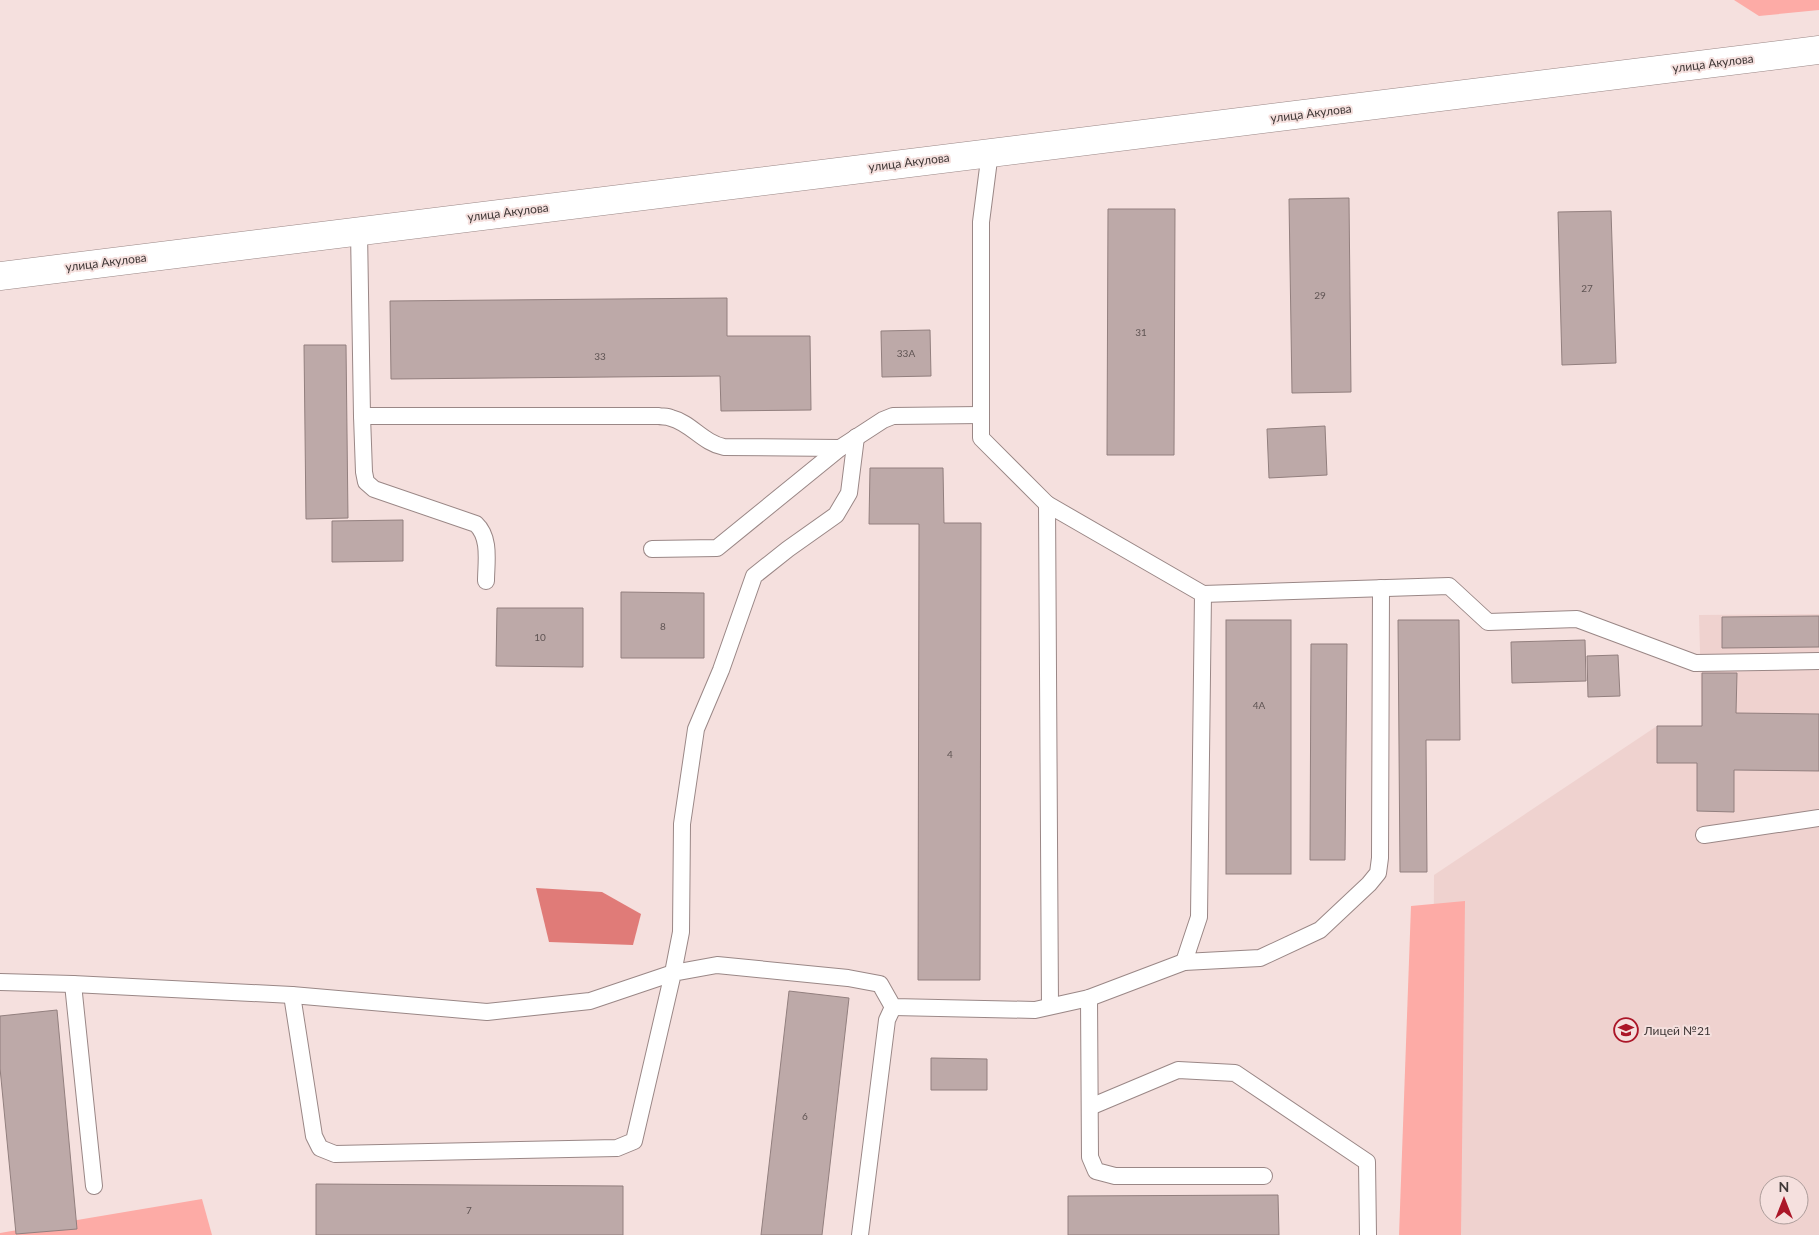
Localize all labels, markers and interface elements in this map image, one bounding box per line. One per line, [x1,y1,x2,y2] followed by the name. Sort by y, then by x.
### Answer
[1672,51,1754,75] street label: улица Акулова
[1270,101,1352,125] street label: улица Акулова
[868,150,950,174] street label: улица Акулова
[467,200,549,224] street label: улица Акулова
[65,250,147,274] street label: улица Акулова
[1581,282,1593,294] house number: 27
[1314,289,1326,301] house number: 29
[1135,326,1147,338] house number: 31
[897,347,915,359] house number: 33А
[594,350,606,362] house number: 33
[660,620,666,632] house number: 8
[534,631,546,643] house number: 10
[1253,699,1266,711] house number: 4А
[947,748,953,760] house number: 4
[1613,1017,1639,1043] school or university icon: Лицей №21
[1643,1023,1711,1038] place label: Лицей №21
[802,1110,808,1122] house number: 6
[1759,1175,1809,1225] north arrow
[1779,1178,1789,1195] text: N
[466,1204,472,1216] house number: 7

